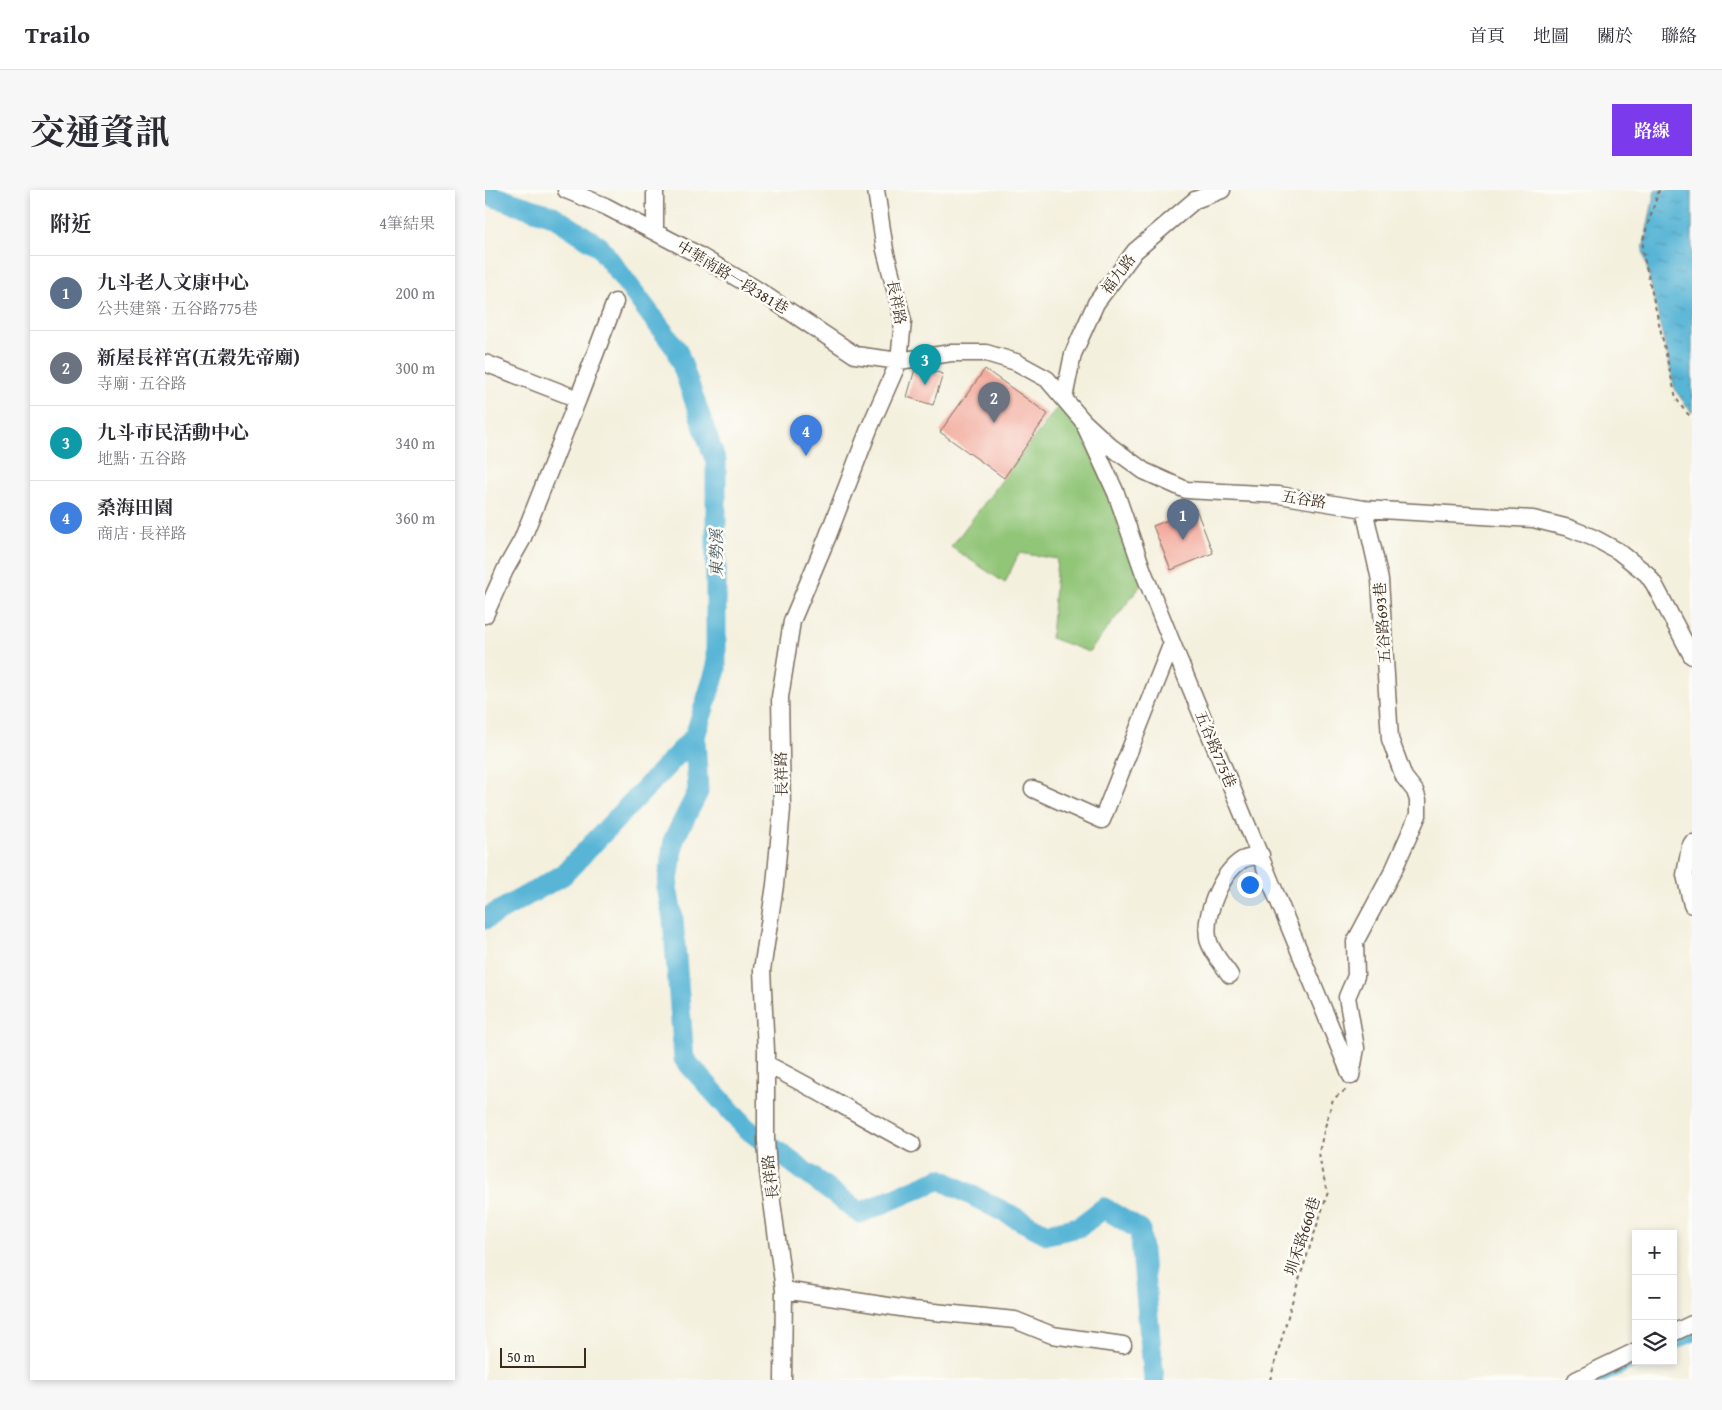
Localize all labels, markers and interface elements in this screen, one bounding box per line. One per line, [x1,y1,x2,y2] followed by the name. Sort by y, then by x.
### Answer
[25,17,90,52] text: Trailo
[1469,22,1505,49] text: 首頁
[1533,22,1569,49] text: 地圖
[1597,22,1633,49] text: 關於
[1661,22,1697,49] text: 聯絡
[1612,104,1692,156] button: 路線
[30,106,170,157] text: 交通資訊
[50,208,92,239] text: 附近
[379,211,435,235] text: 4筆結果
[673,235,793,319] street label: 中華南路一段381巷
[1096,250,1140,298] street label: 福九路
[97,268,249,296] text: 九斗老人文康中心
[882,278,912,326] street label: 長祥路
[62,281,70,305] text: 1
[395,281,435,305] text: 200 m
[97,296,258,320] text: 公共建築 · 五谷路775巷
[97,343,300,371] text: 新屋長祥宮(五穀先帝廟)
[909,344,941,385] pin: 3
[62,356,70,380] text: 2
[395,356,435,380] text: 300 m
[97,371,187,395] text: 寺廟 · 五谷路
[978,382,1010,423] pin: 2
[790,415,822,456] pin: 4
[97,418,249,446] text: 九斗市民活動中心
[62,431,70,455] text: 3
[395,431,435,455] text: 340 m
[97,446,187,470] text: 地點 · 五谷路
[1280,485,1328,513] street label: 五谷路
[97,493,173,521] text: 桑海田園
[1167,499,1199,540] pin: 1
[62,506,70,530] text: 4
[395,506,435,530] text: 360 m
[97,521,187,545] text: 商店 · 長祥路
[704,527,728,577] water label: 東勢溪
[1369,582,1395,664] street label: 五谷路693巷
[1190,707,1242,791] street label: 五谷路775巷
[770,751,792,797] street label: 長祥路
[1237,872,1263,898] your location
[757,1153,783,1201] street label: 長祥路
[1279,1194,1325,1278] street label: 圳禾路660巷
[1632,1230,1677,1365] map controls
[1632,1230,1677,1275] button: +
[1632,1275,1677,1320] button: −
[1632,1320,1677,1365] button: layers
[500,1345,586,1368] scale bar
[507,1347,535,1367] text: 50 m

